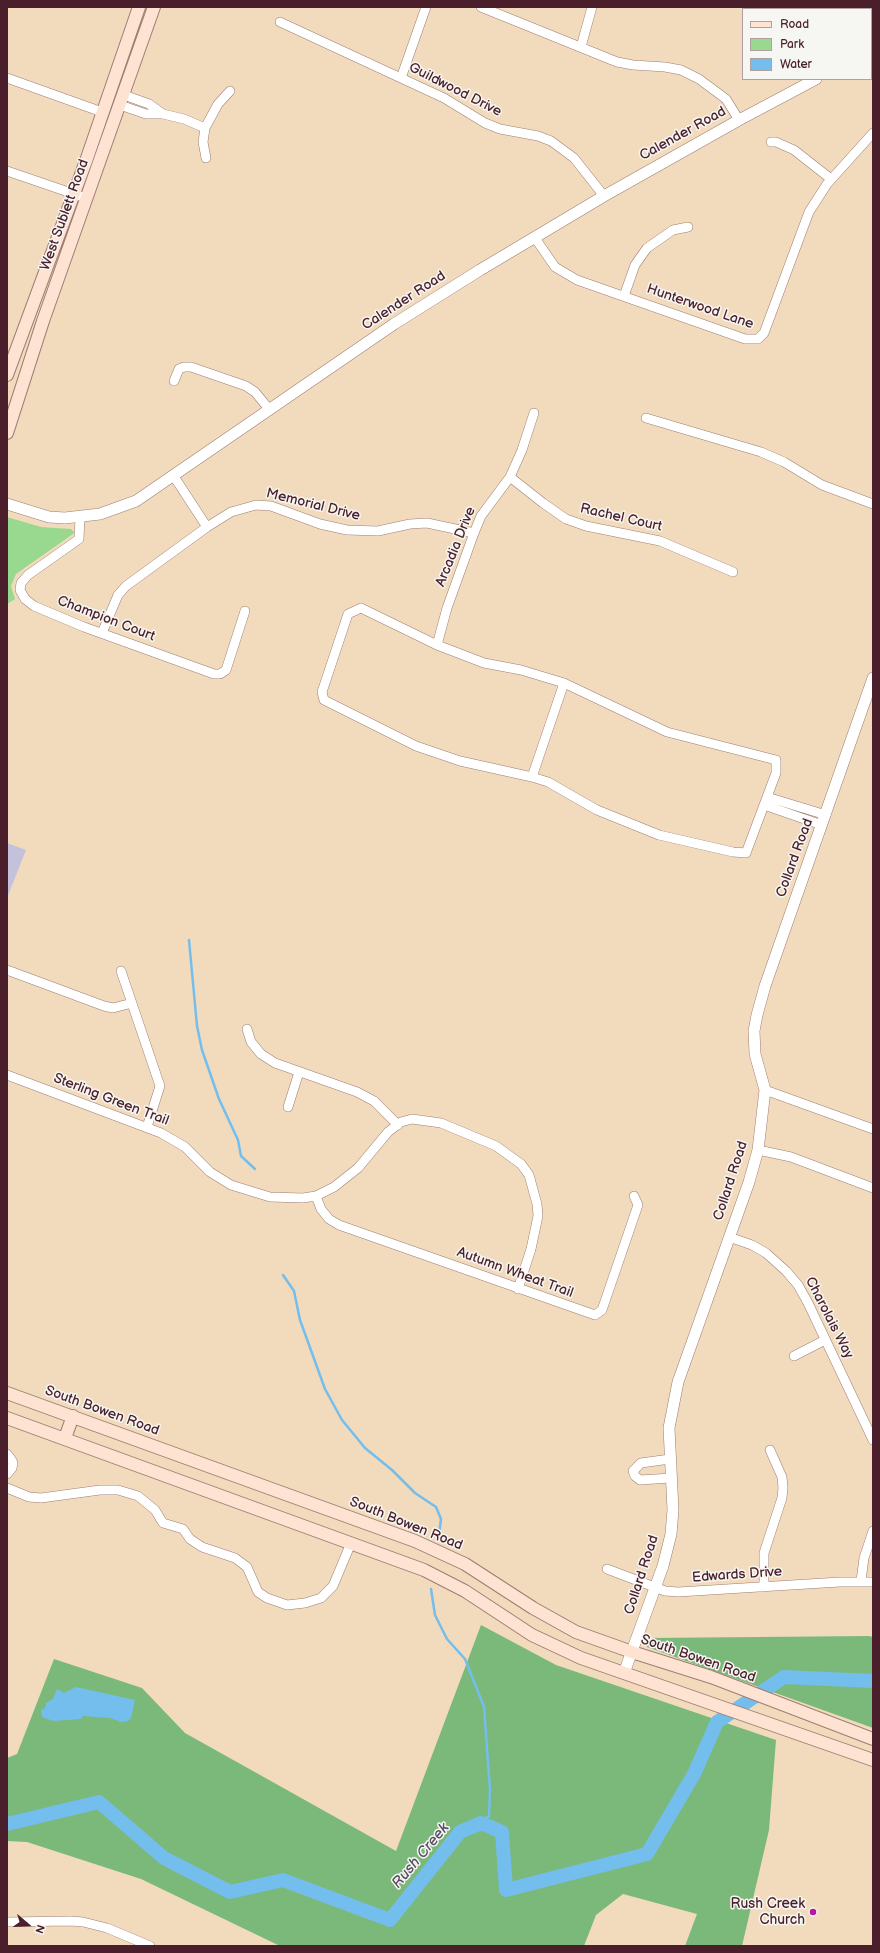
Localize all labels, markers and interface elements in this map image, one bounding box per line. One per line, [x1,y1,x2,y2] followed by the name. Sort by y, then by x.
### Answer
[742,8,872,80] legend
[780,17,809,32] text: Road
[780,37,804,52] text: Park
[780,57,812,72] text: Water
[406,59,504,121] street label: Guildwood Drive
[637,103,729,165] street label: Calender Road
[37,157,93,273] street label: West Sublett Road
[359,268,449,334] street label: Calender Road
[644,281,756,333] street label: Hunterwood Lane
[264,485,362,525] street label: Memorial Drive
[579,500,663,536] street label: Rachel Court
[432,505,480,589] street label: Arcadia Drive
[55,593,157,645] street label: Champion Court
[773,816,817,900] street label: Collard Road
[51,1070,171,1130] street label: Sterling Green Trail
[710,1139,752,1223] street label: Collard Road
[455,1244,575,1302] street label: Autumn Wheat Trail
[801,1274,857,1362] street label: Charolais Way
[43,1383,161,1439] street label: South Bowen Road
[347,1494,465,1554] street label: South Bowen Road
[621,1533,663,1617] street label: Collard Road
[691,1563,783,1587] street label: Edwards Drive
[638,1631,758,1687] street label: South Bowen Road
[389,1820,453,1892] water label: Rush Creek
[731,1896,805,1928] place label: Rush Creek Church
[8,1905,48,1945] north arrow
[808,1907,818,1917] marker: Rush Creek Church
[32,1923,47,1935] text: N

